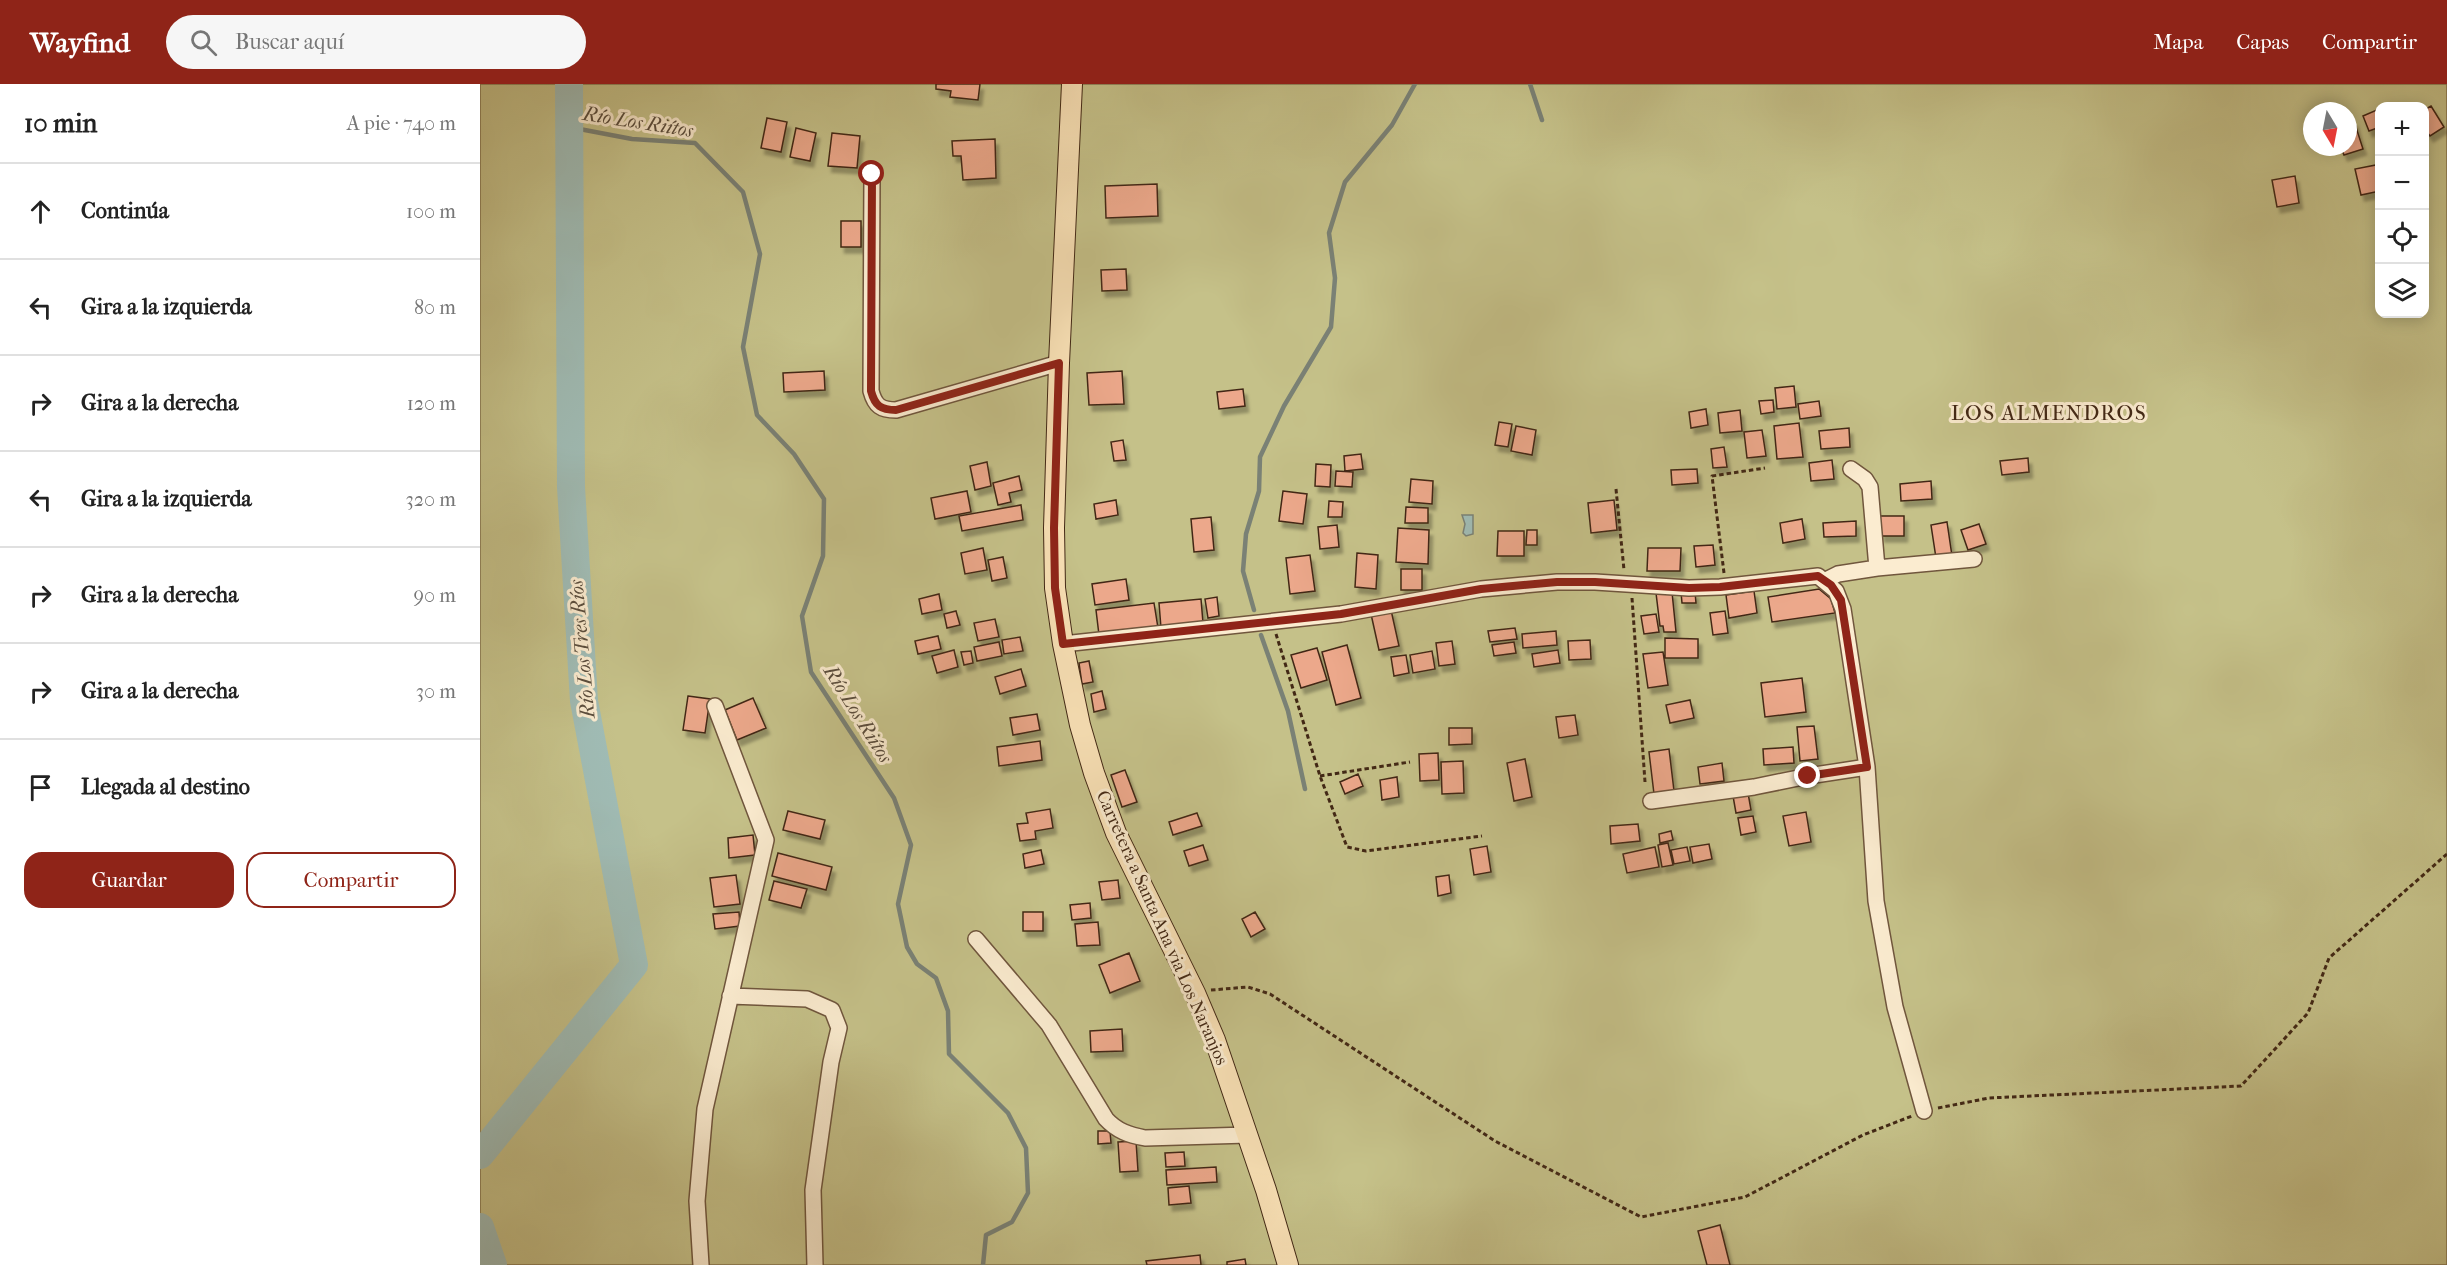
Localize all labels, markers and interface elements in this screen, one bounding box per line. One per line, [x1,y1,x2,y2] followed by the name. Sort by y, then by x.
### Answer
[166,15,586,69] search box
[30,26,130,59] text: Wayfind
[187,26,220,59] icon: search
[235,29,344,55] text: Buscar aquí
[2153,30,2203,54] text: Mapa
[2236,30,2289,54] text: Capas
[2322,30,2417,54] text: Compartir
[580,102,695,142] water label: Río Los Riítos
[2303,102,2357,156] north arrow
[2375,102,2429,318] map controls
[2375,102,2429,156] button: +
[24,108,97,139] text: 10 min
[347,112,456,135] text: A pie · 740 m
[2375,156,2429,210] button: −
[858,160,884,186] route start
[24,195,57,228] icon: ahead
[81,198,169,224] text: Continúa
[406,200,456,223] text: 100 m
[2375,210,2429,264] button: locate
[2375,264,2429,318] button: layers
[24,291,57,324] icon: left
[81,294,252,320] text: Gira a la izquierda
[414,296,456,319] text: 80 m
[24,387,57,420] icon: right
[81,390,238,416] text: Gira a la derecha
[407,392,456,415] text: 120 m
[1951,401,2147,425] district label: LOS ALMENDROS
[24,483,57,516] icon: left
[81,486,252,512] text: Gira a la izquierda
[406,488,456,511] text: 320 m
[564,578,600,721] water label: Río Los Tres Ríos
[24,579,57,612] icon: right
[81,582,238,608] text: Gira a la derecha
[414,584,456,607] text: 90 m
[818,659,898,768] water label: Río Los Riítos
[24,675,57,708] icon: right
[81,678,238,704] text: Gira a la derecha
[416,680,456,703] text: 30 m
[1794,762,1820,788] route end
[24,771,57,804] icon: arrive
[81,774,250,800] text: Llegada al destino
[1092,788,1232,1069] street label: Carretera a Santa Ana via Los Naranjos
[24,852,234,908] button: Guardar
[246,852,456,908] button: Compartir

